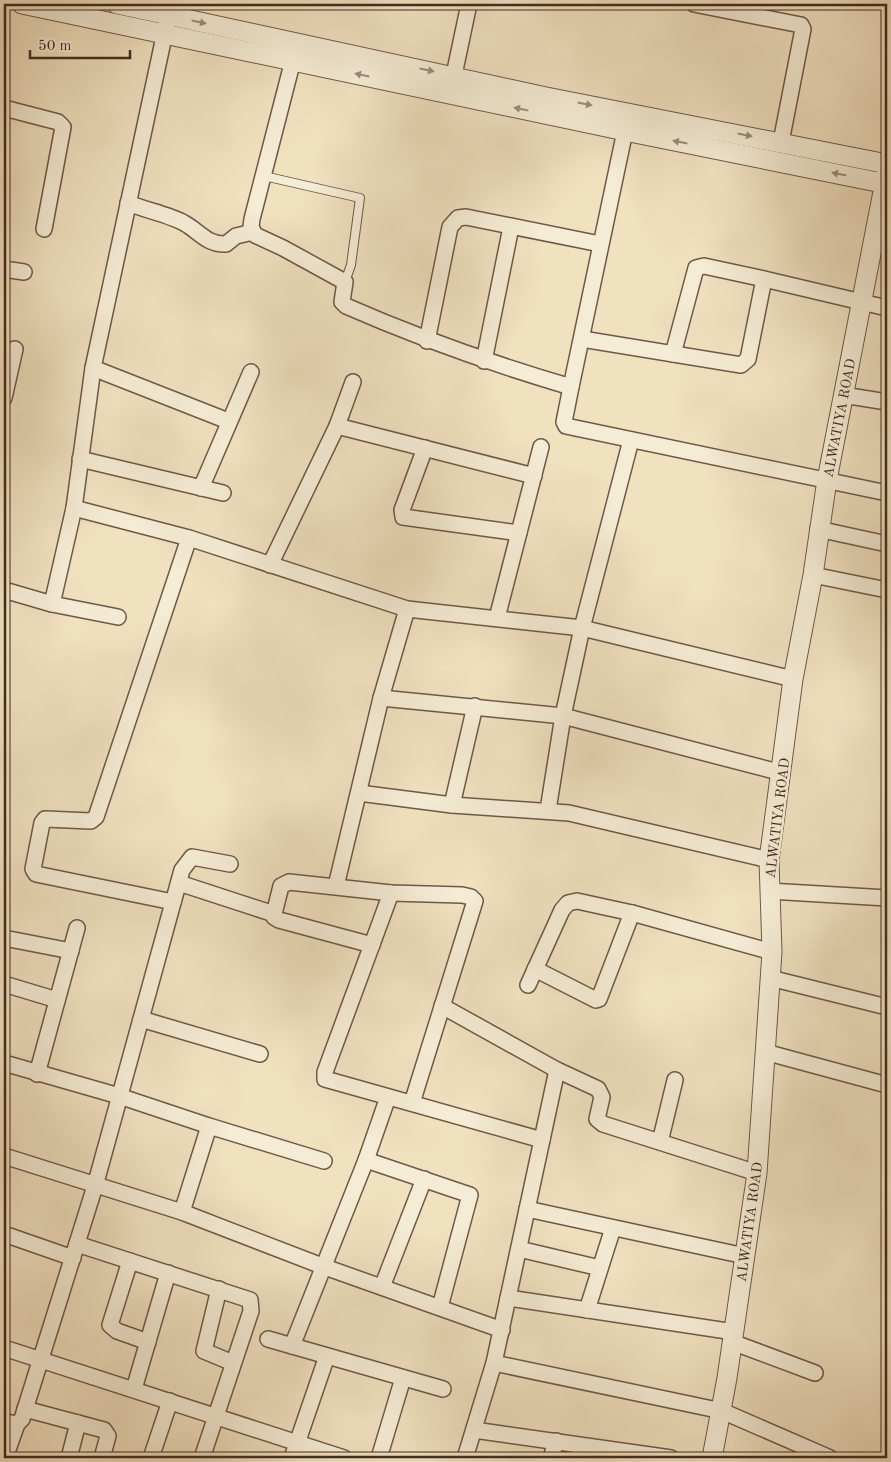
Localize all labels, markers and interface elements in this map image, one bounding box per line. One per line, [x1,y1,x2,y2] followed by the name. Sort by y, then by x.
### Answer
[191,18,207,26] one-way arrow
[30,28,130,60] scale bar
[38,39,72,54] text: 50 m
[419,66,434,74] one-way arrow
[355,71,370,79] one-way arrow
[578,101,594,109] one-way arrow
[514,105,529,113] one-way arrow
[737,131,752,139] one-way arrow
[673,138,688,146] one-way arrow
[832,170,847,178] one-way arrow
[822,357,858,479] street label: ALWATIYA ROAD
[764,757,792,879] street label: ALWATIYA ROAD
[735,1161,765,1283] street label: ALWATIYA ROAD

